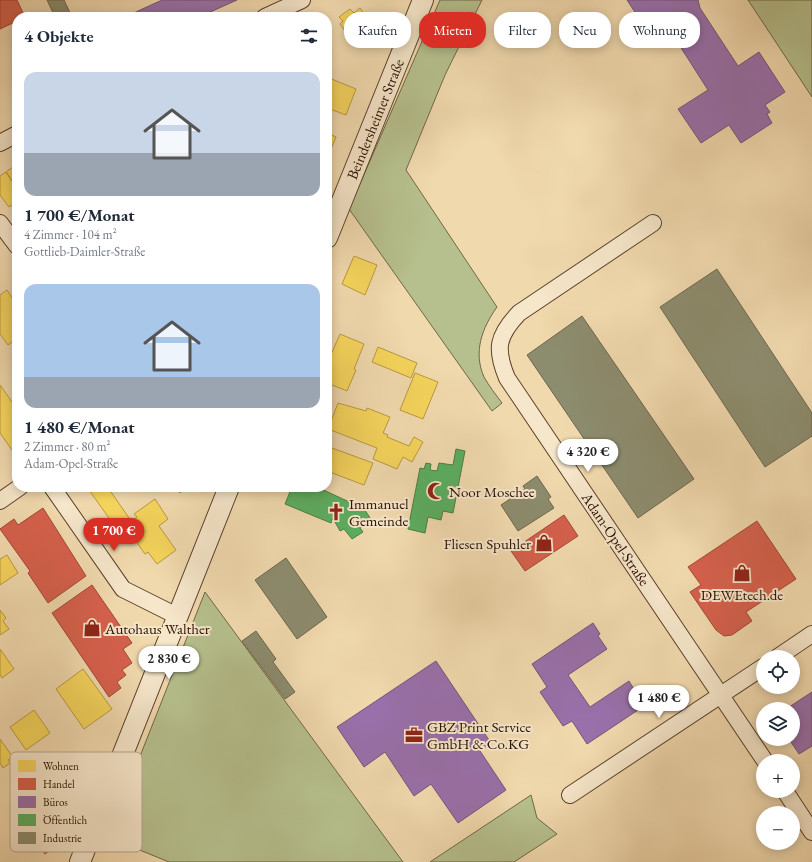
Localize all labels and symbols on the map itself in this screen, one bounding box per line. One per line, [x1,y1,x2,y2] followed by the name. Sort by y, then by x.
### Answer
[342,56,408,182] street label: Beindersheimer Straße
[551,439,625,473] pin: 4 320 €
[426,481,446,501] mosque icon: Noor Moschee
[449,482,535,501] place label: Noor Moschee
[577,488,654,589] street label: Adam-Opel-Straße
[349,494,409,530] place label: Immanuel Gemeinde
[326,502,346,522] church icon: Immanuel Gemeinde
[77,518,151,552] pin: 1 700 €
[534,533,554,553] shop icon: Fliesen Spuhler
[444,534,531,553] place label: Fliesen Spuhler
[732,563,752,583] shop icon: DEWEtech.de
[701,585,783,604] place label: DEWEtech.de
[82,618,102,638] shop icon: Autohaus Walther
[104,619,210,638] place label: Autohaus Walther
[132,646,206,680] pin: 2 830 €
[622,685,696,719] pin: 1 480 €
[427,717,531,753] place label: GBZ Print Service GmbH & Co.KG
[404,725,424,745] office icon: GBZ Print Service GmbH & Co.KG
[10,752,142,852] legend
[43,759,79,773] text: Wohnen
[43,777,75,791] text: Handel
[43,795,68,809] text: Büros
[43,813,87,827] text: Öffentlich
[43,831,82,845] text: Industrie

